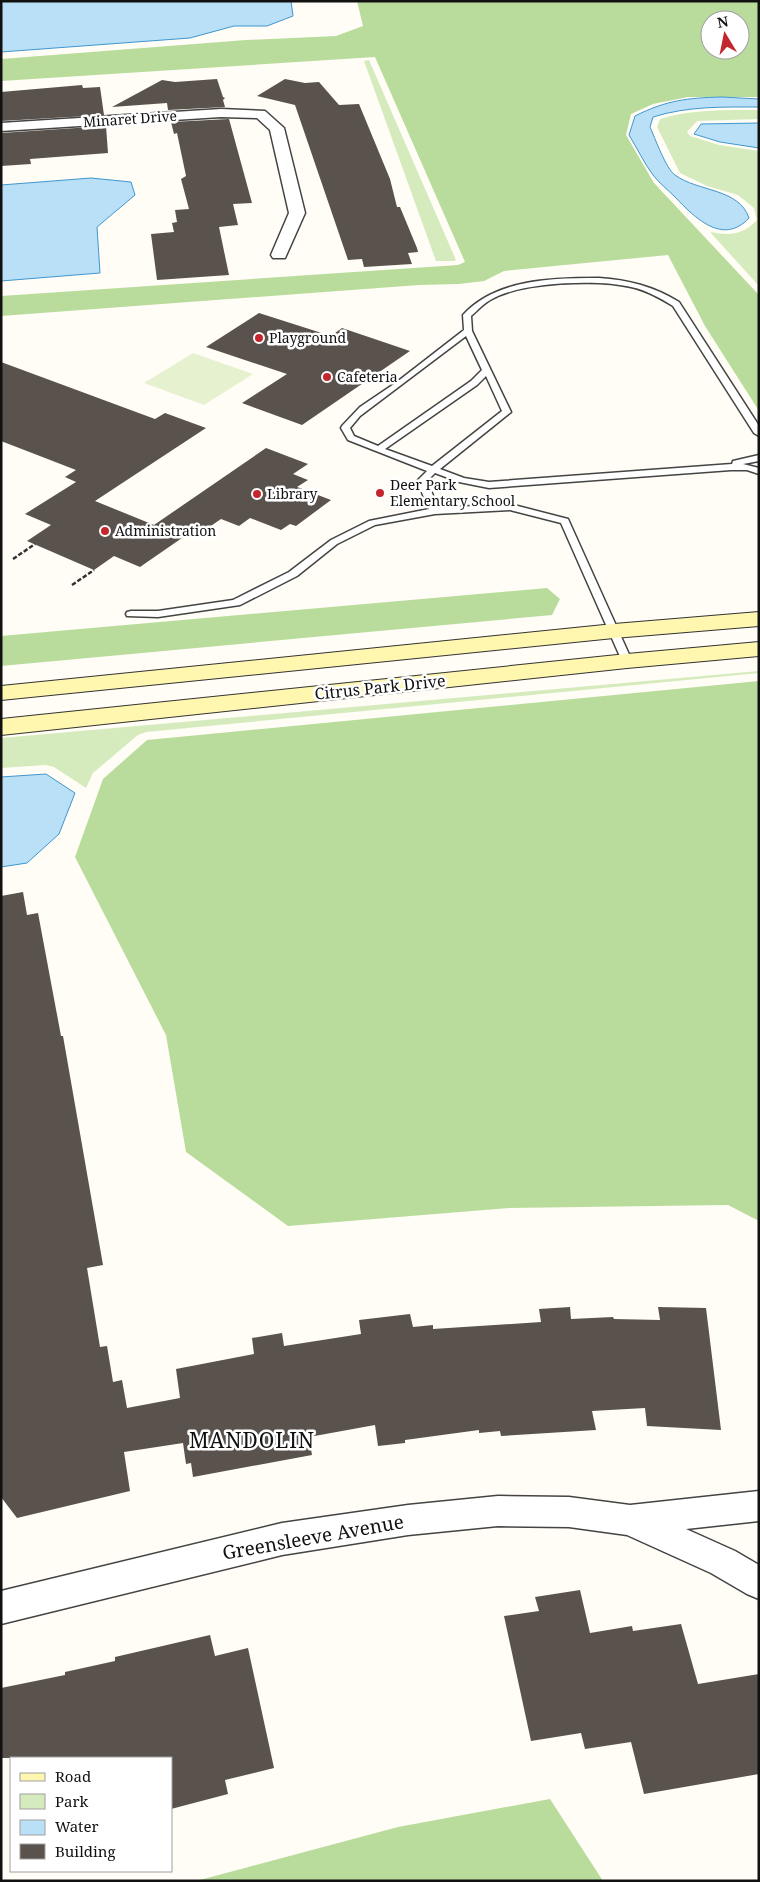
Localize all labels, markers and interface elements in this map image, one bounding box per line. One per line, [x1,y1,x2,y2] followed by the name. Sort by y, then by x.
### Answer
[700,10,750,60] north arrow
[716,11,730,32] text: N
[82,106,178,131] street label: Minaret Drive
[269,328,346,347] place label: Playground
[253,332,265,344] marker: Playground
[337,367,398,386] place label: Cafeteria
[321,371,333,383] marker: Cafeteria
[390,475,516,510] place label: Deer Park Elementary School
[267,484,318,503] place label: Library
[374,487,386,499] marker: Deer Park Elementary School
[251,488,263,500] marker: Library
[115,521,216,540] place label: Administration
[99,525,111,537] marker: Administration
[313,669,447,705] street label: Citrus Park Drive
[189,1426,315,1454] district label: MANDOLIN
[220,1508,406,1566] street label: Greensleeve Avenue
[10,1757,172,1872] legend
[55,1766,91,1786] text: Road
[55,1791,89,1811] text: Park
[55,1816,98,1836] text: Water
[55,1841,116,1861] text: Building

